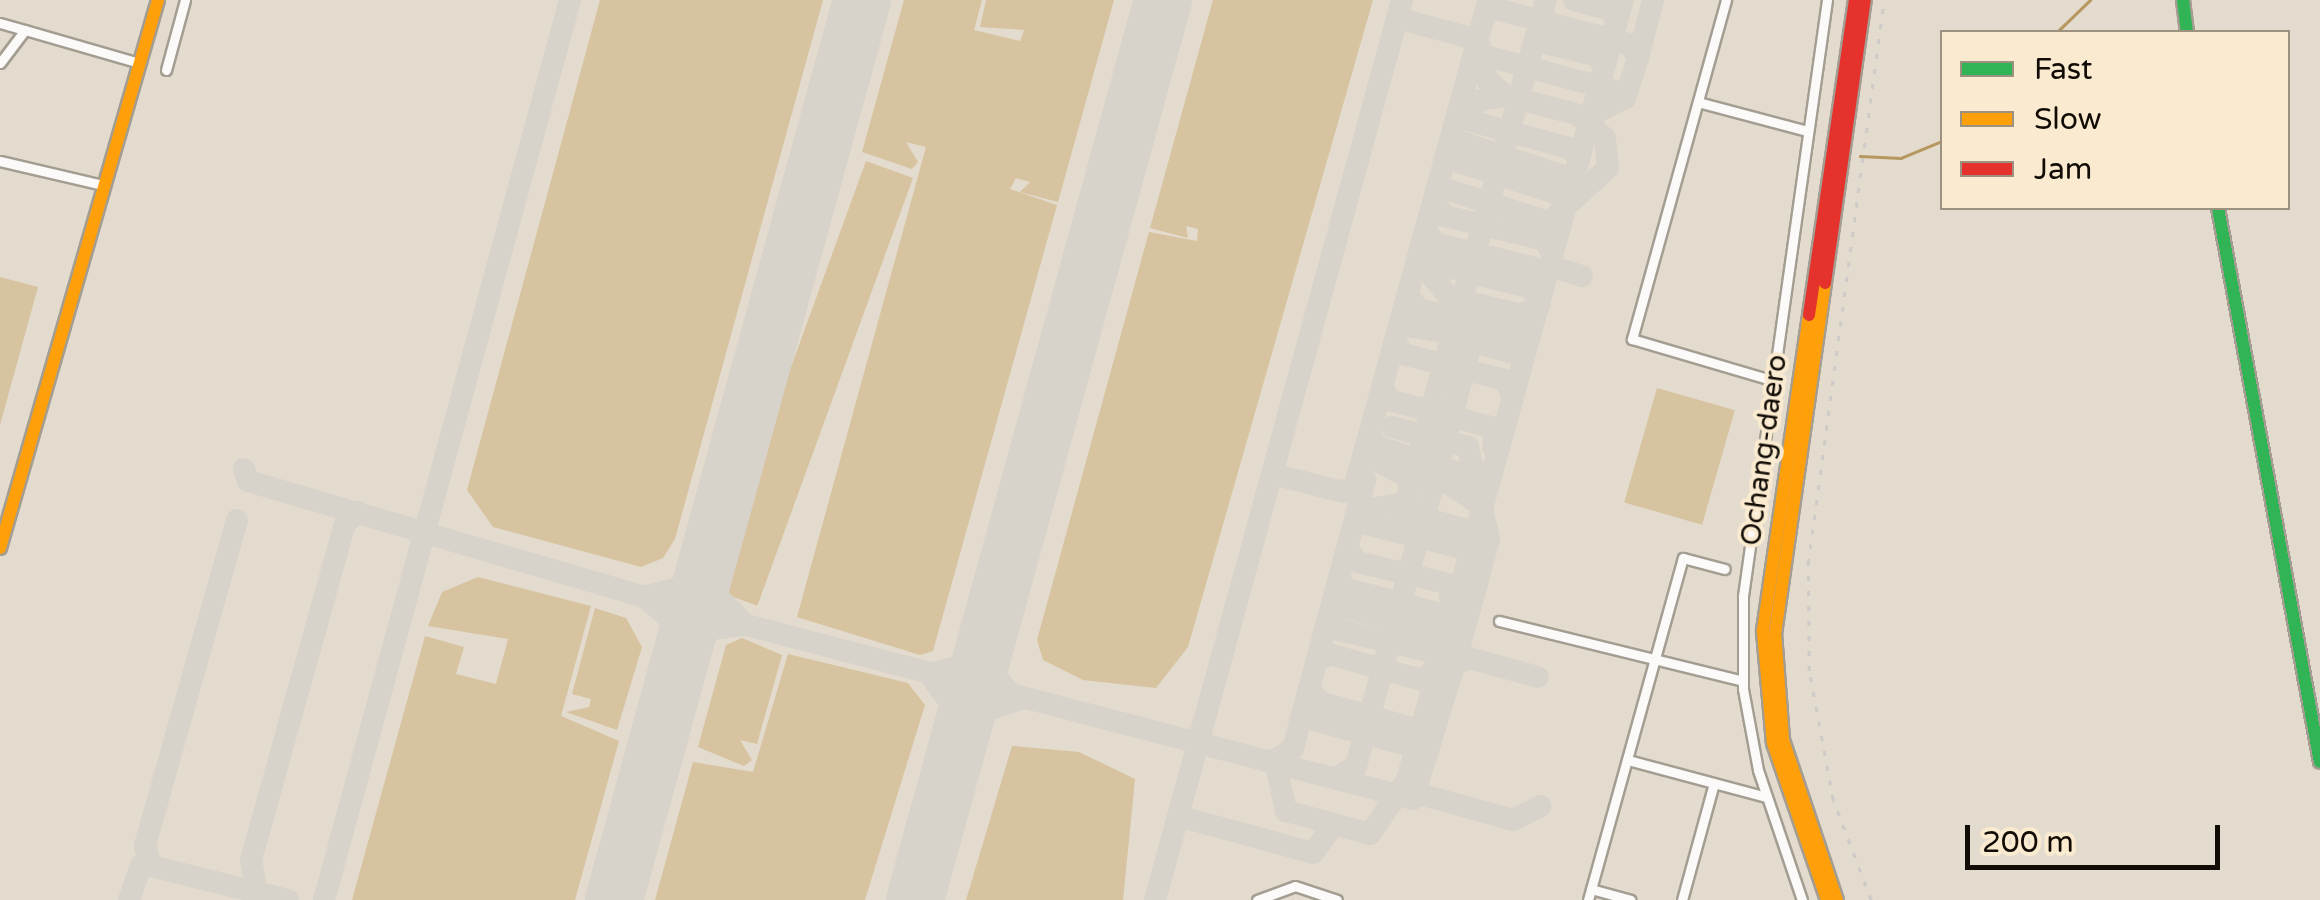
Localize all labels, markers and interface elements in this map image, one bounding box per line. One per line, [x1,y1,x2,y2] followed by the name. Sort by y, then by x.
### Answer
[1940,30,2290,210] legend
[2034,51,2093,88] text: Fast
[2034,101,2102,138] text: Slow
[2034,151,2092,188] text: Jam
[1734,352,1794,548] street label: Ochang-daero
[1970,805,2225,867] scale bar
[1982,824,2074,861] text: 200 m

